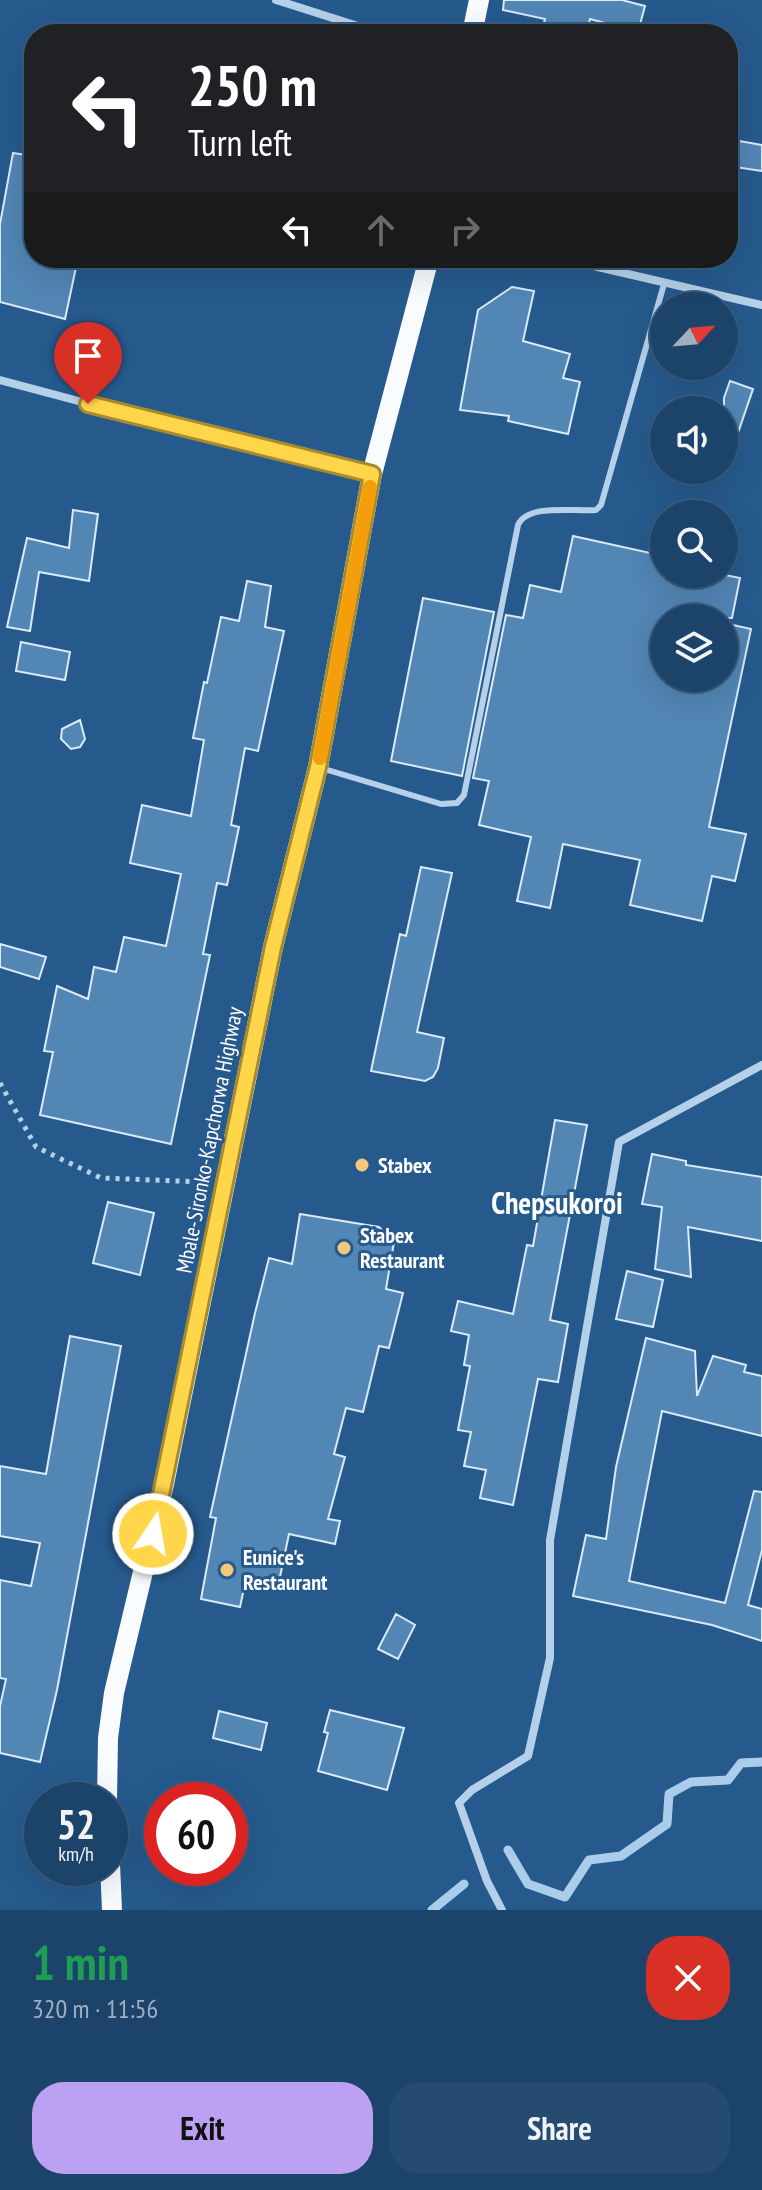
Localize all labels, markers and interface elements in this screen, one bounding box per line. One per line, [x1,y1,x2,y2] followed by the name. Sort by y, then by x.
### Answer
[188,49,317,121] text: 250 m
[56,56,160,160] icon: left
[188,119,292,166] text: Turn left
[275,208,319,252] icon: left
[359,208,403,252] icon: ahead
[443,208,487,252] icon: right
[650,292,738,380] north arrow
[650,292,738,692] map controls
[54,322,122,404] pin
[66,334,110,378] icon: arrive
[650,396,738,484] button: sound
[650,500,738,588] button: search
[650,604,738,692] button: layers
[169,1004,249,1275] street label: Mbale-Sironko-Kapchorwa Highway
[378,1151,432,1179] place label: Stabex
[353,1156,371,1174] marker: Stabex
[491,1183,623,1222] district label: Chepsukoroi
[360,1221,445,1274] place label: Stabex Restaurant
[335,1239,353,1257] marker: Stabex Restaurant
[111,1492,195,1576] position arrow
[243,1543,328,1596] place label: Eunice's Restaurant
[218,1561,236,1579] marker: Eunice's Restaurant
[144,1782,248,1886] speed limit sign: 60
[57,1798,95,1850] text: 52
[58,1841,94,1867] text: km/h
[32,1931,129,1993] text: 1 min
[646,1936,730,2020] button: close
[32,1992,158,2025] text: 320 m · 11:56
[32,2082,373,2174] button: Exit
[389,2082,730,2174] button: Share

